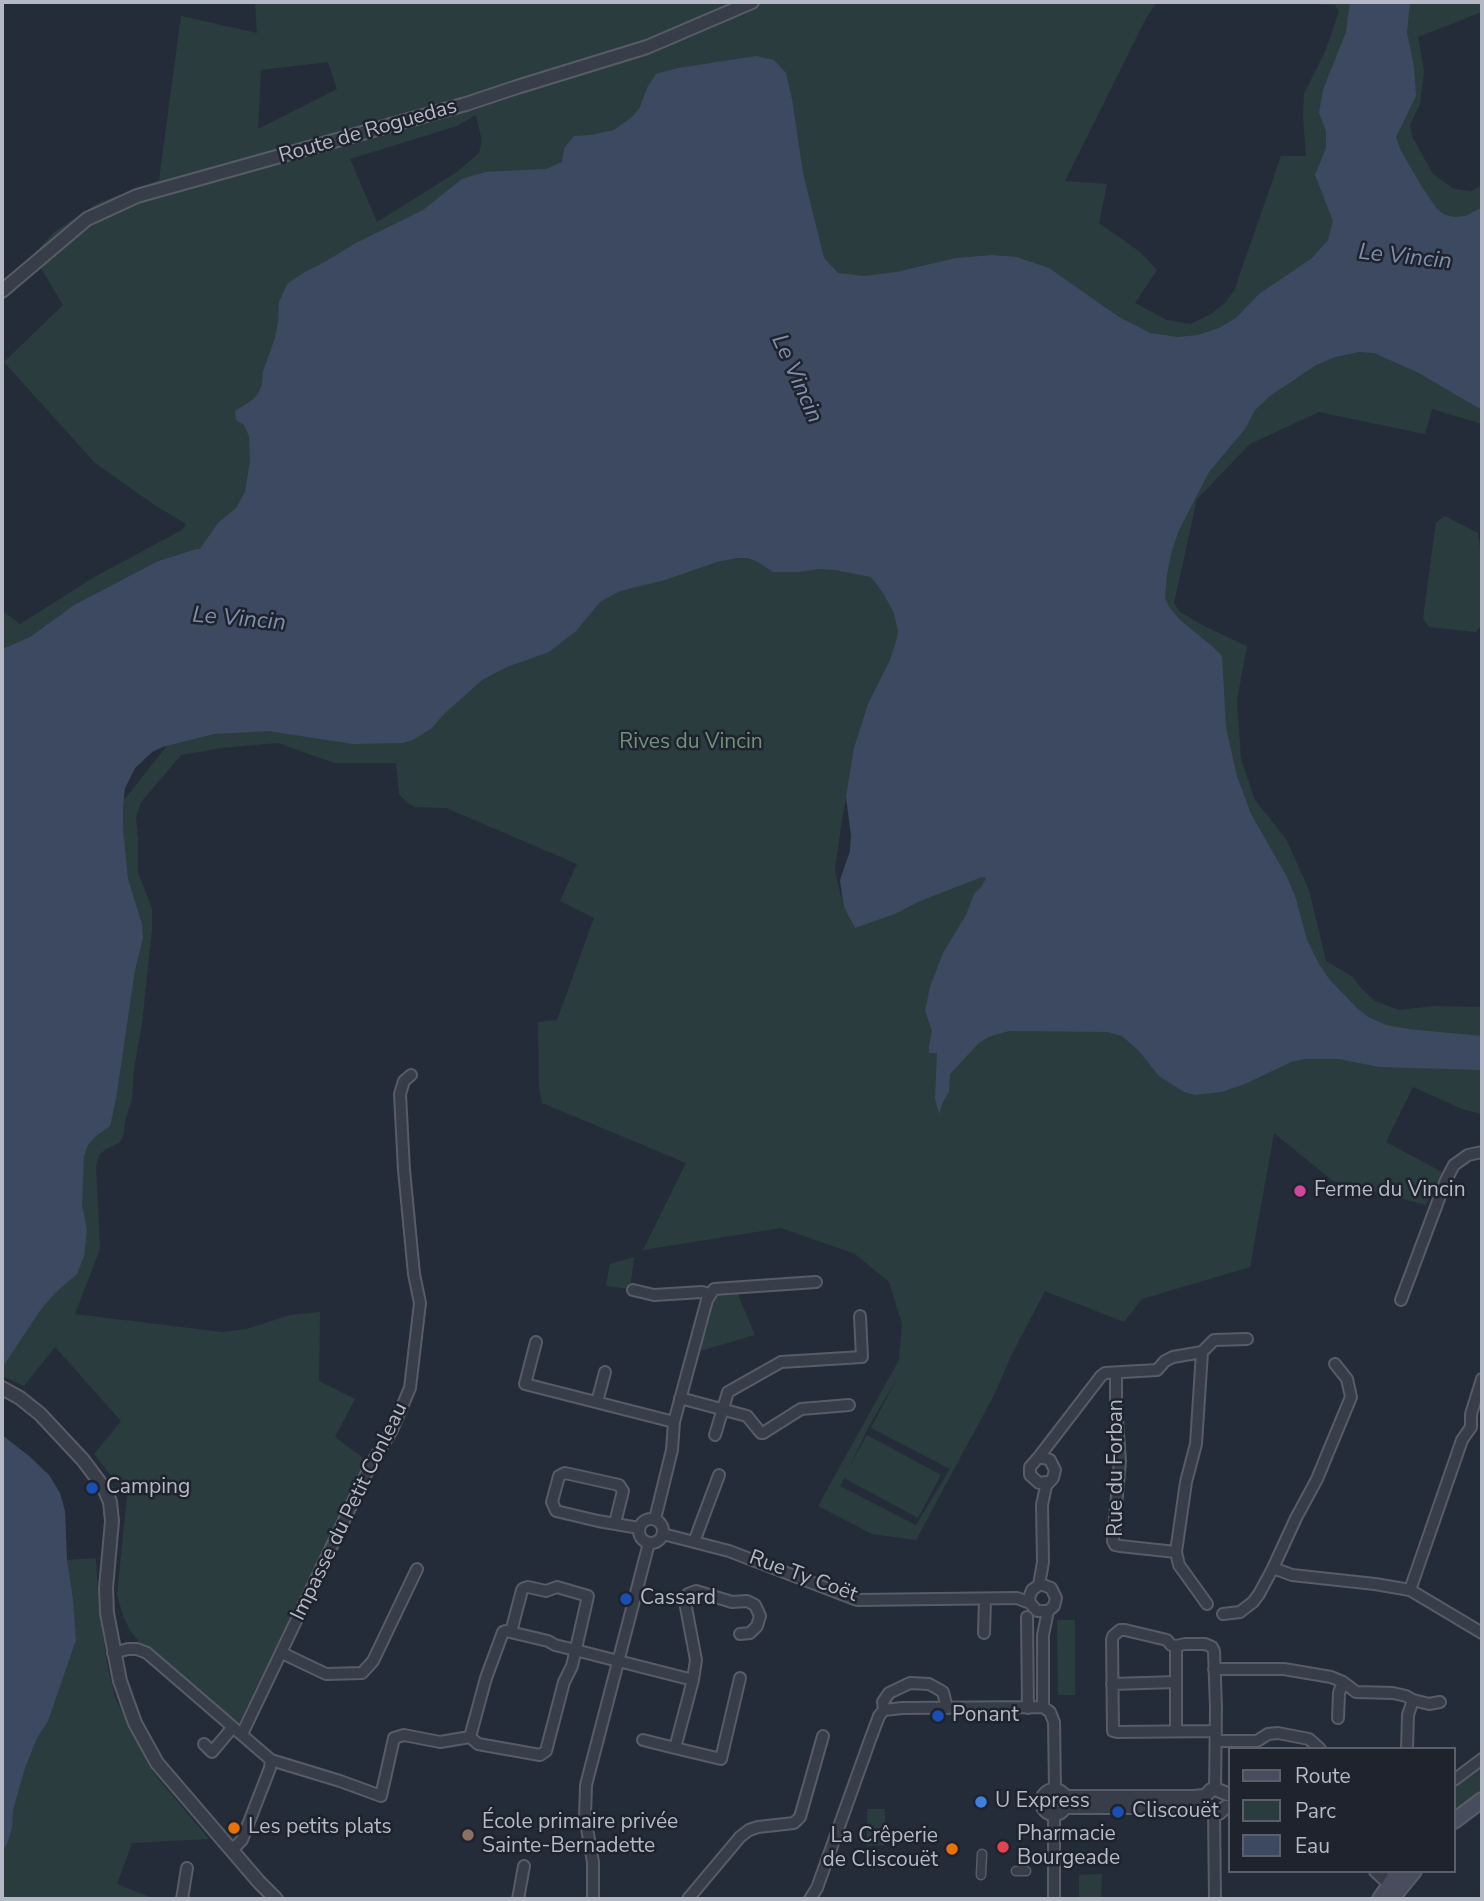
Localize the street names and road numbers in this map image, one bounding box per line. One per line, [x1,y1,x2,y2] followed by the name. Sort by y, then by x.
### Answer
[276,95,460,169] street label: Route de Roguedas
[286,1399,414,1625] street label: Impasse du Petit Conleau
[1104,1399,1130,1537] street label: Rue du Forban
[745,1546,861,1608] street label: Rue Ty Coët

